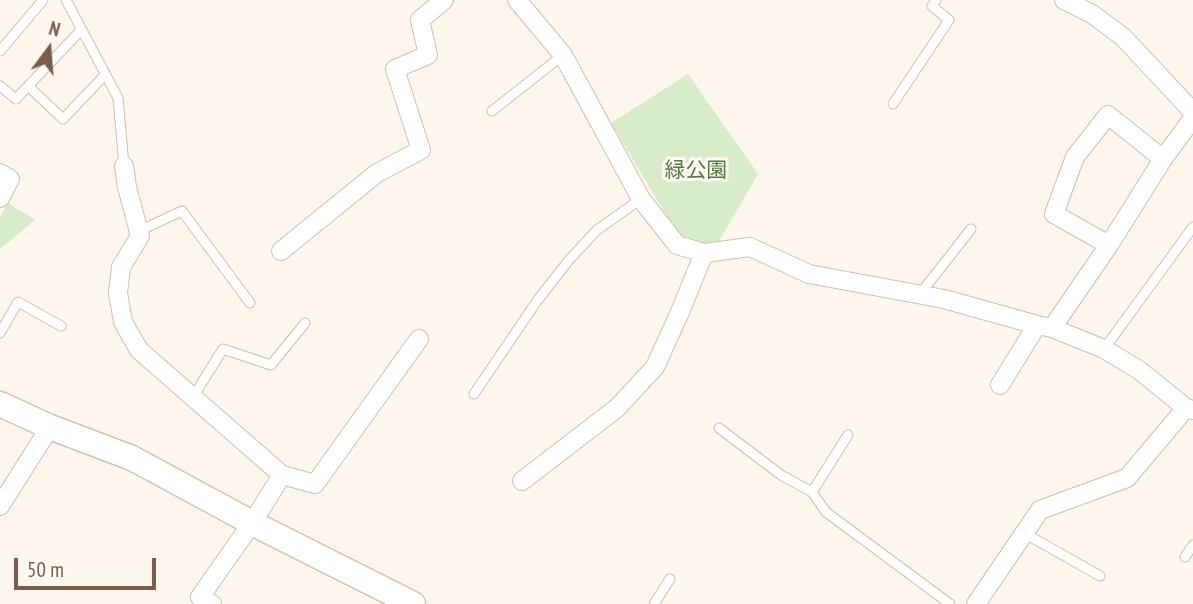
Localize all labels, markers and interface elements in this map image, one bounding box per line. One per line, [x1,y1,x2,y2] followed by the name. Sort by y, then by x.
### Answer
[14,14,84,84] north arrow
[47,16,63,42] text: N
[665,158,727,184] park label: 緑公園
[18,544,159,588] scale bar
[27,556,64,583] text: 50 m

